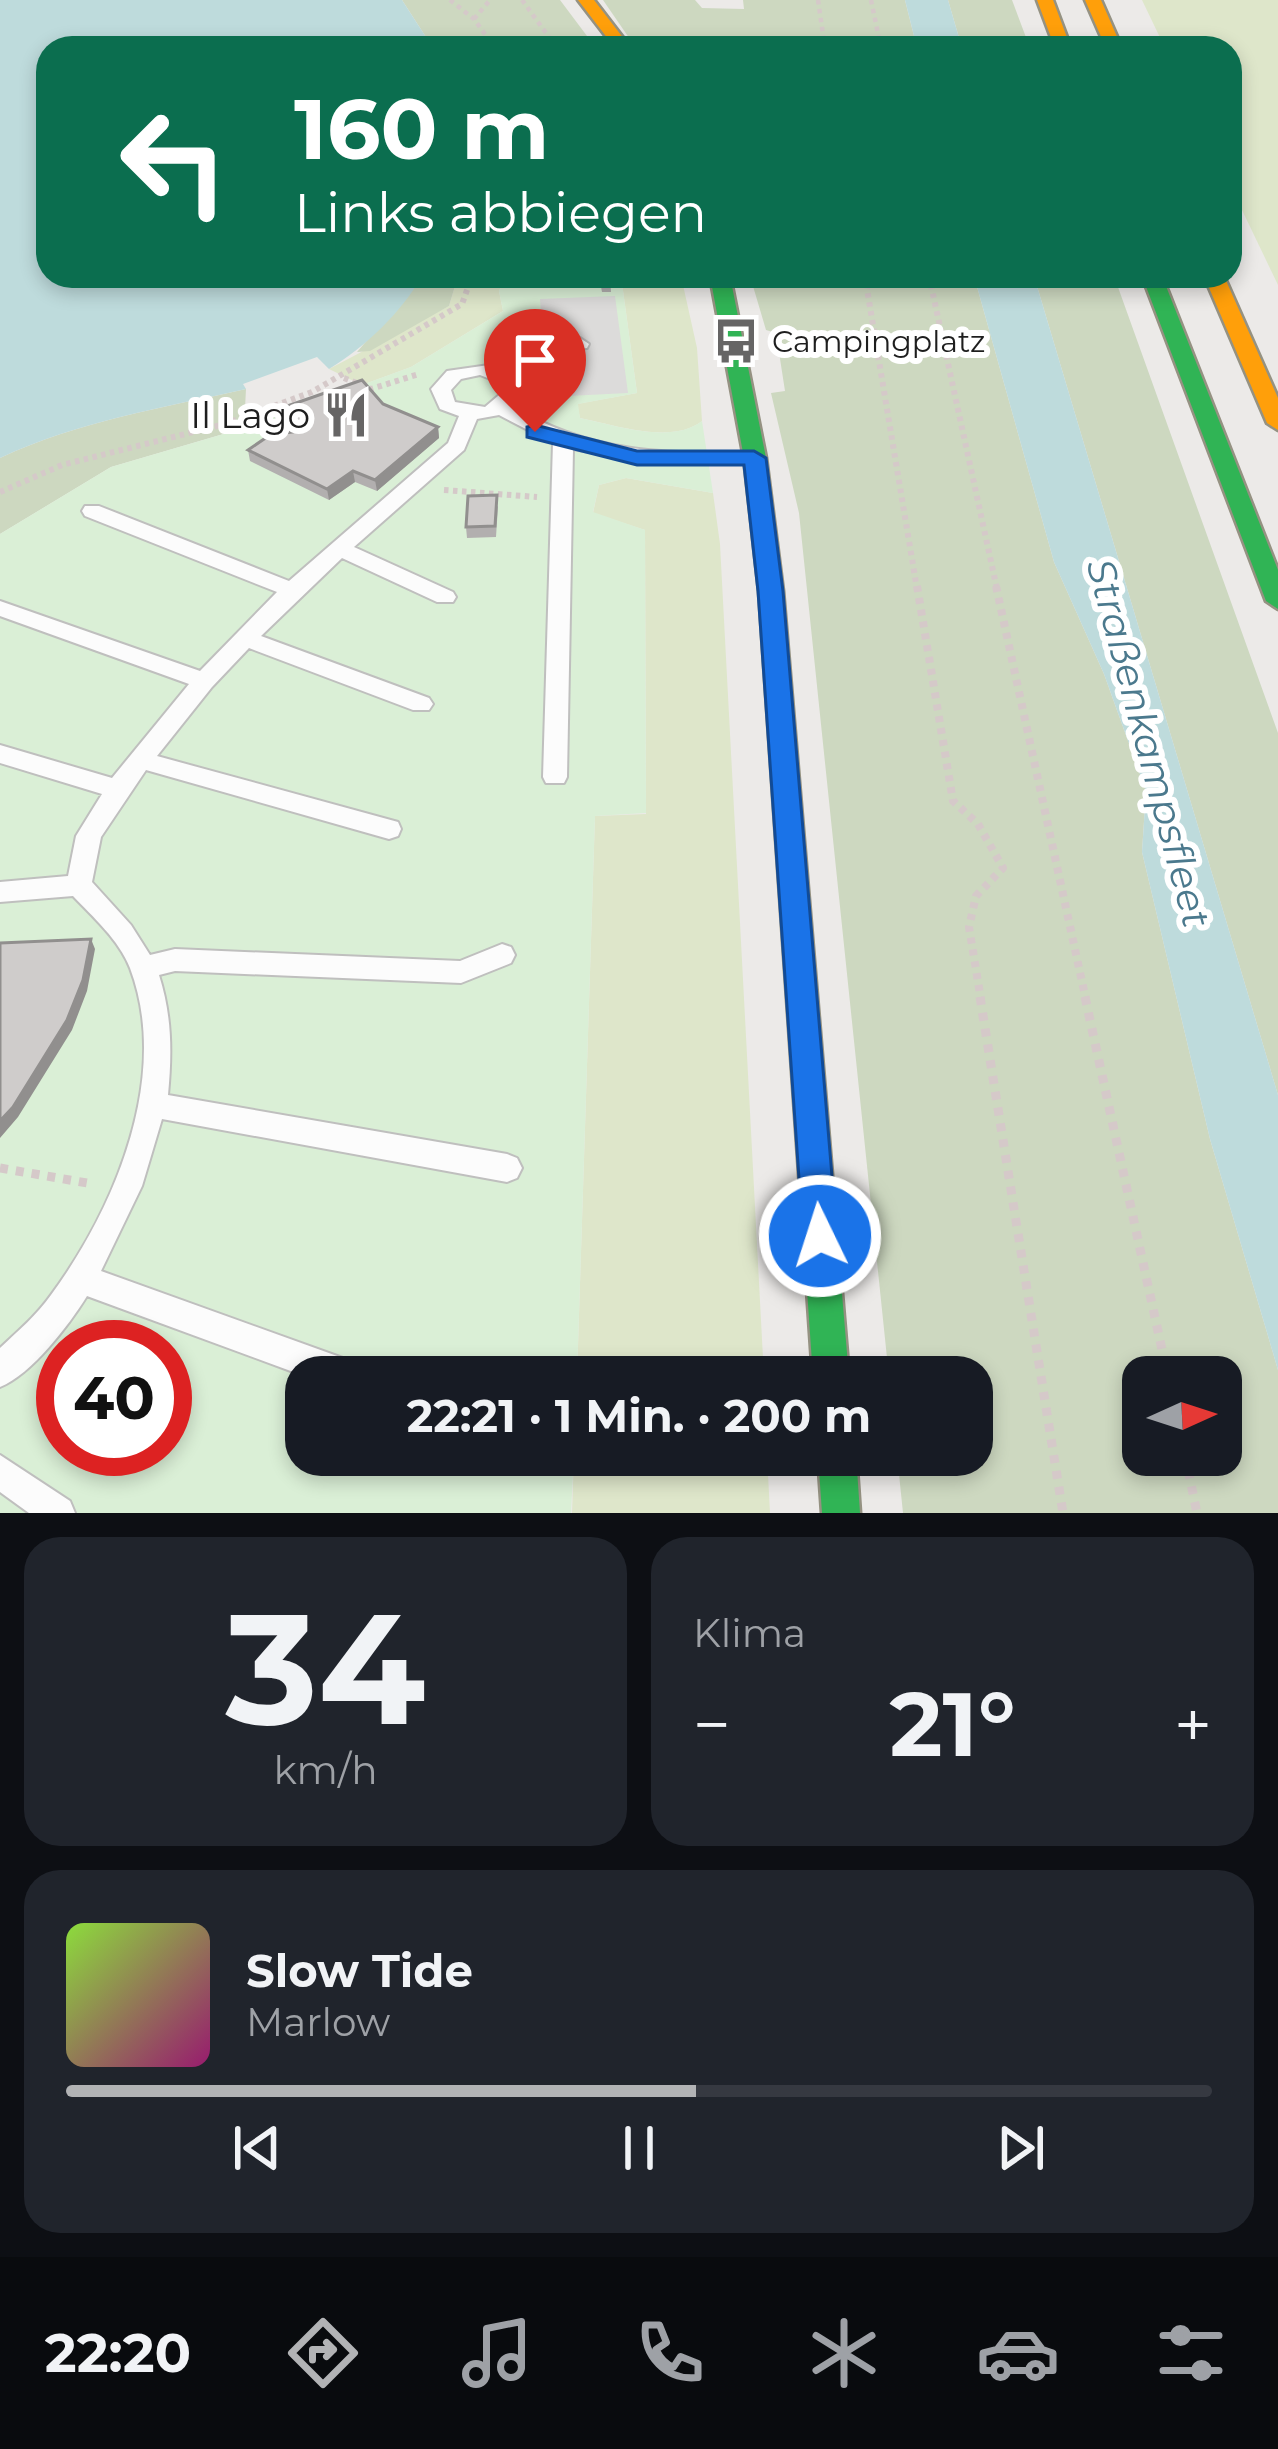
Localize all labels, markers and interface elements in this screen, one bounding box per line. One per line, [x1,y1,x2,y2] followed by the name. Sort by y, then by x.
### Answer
[294,78,549,180] text: 160 m
[96,84,252,240] icon: left
[294,180,707,246] text: Links abbiegen
[484,309,586,432] pin
[711,316,761,366] bus stop icon: Campingplatz
[772,323,985,360] place label: Campingplatz
[502,327,568,393] icon: arrive
[321,390,371,440] restaurant icon: Il Lago
[190,393,310,437] place label: Il Lago
[1077,553,1221,933] water label: Straßenkampsfleet
[757,1173,883,1299] position arrow
[36,1320,192,1476] speed limit sign: 40
[1122,1356,1242,1476] north arrow
[1122,1356,1242,1476] map controls
[407,1388,871,1443] text: 22:21 · 1 Min. · 200 m
[226,1573,425,1763] text: 34
[693,1609,806,1657] text: Klima
[890,1669,1016,1779] text: 21°
[693,1684,731,1765] text: −
[1174,1684,1212,1765] text: +
[273,1746,378,1794] text: km/h
[246,1943,473,1998] text: Slow Tide
[246,1998,390,2046] text: Marlow
[224,2115,290,2181] icon: previous
[606,2115,672,2181] icon: pause
[988,2115,1054,2181] icon: next
[281,2311,365,2395] icon: directions
[455,2311,539,2395] icon: music
[628,2311,712,2395] icon: phone
[802,2311,886,2395] icon: climate
[976,2311,1060,2395] icon: car
[1149,2311,1233,2395] icon: filters
[45,2320,191,2386] text: 22:20

